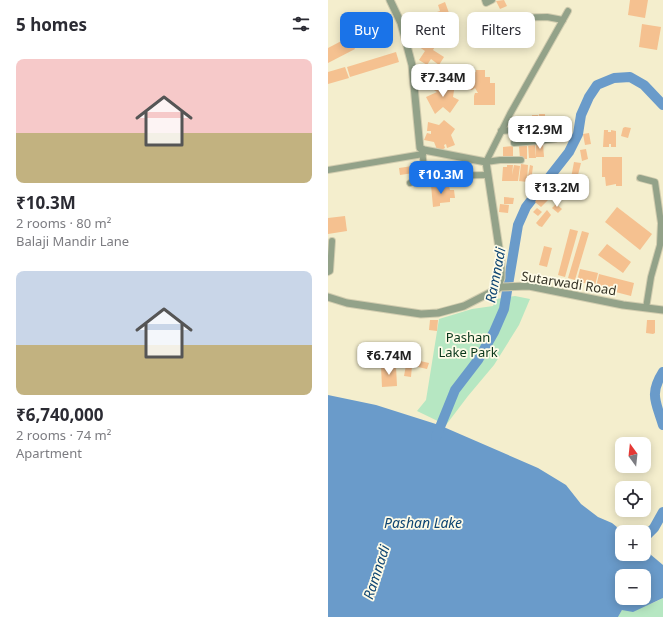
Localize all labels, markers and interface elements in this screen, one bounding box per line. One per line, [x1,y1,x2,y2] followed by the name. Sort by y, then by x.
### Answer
[340,12,393,48] chip: Buy
[401,12,459,48] chip: Rent
[467,12,535,48] chip: Filters
[16,13,87,36] text: 5 homes
[290,13,312,35] icon: filters
[410,64,476,98] pin: ₹7.34M
[420,68,466,86] text: ₹7.34M
[128,85,200,157] icon: home
[507,116,573,150] pin: ₹12.9M
[517,120,563,138] text: ₹12.9M
[408,161,474,195] pin: ₹10.3M
[418,165,464,183] text: ₹10.3M
[524,174,590,208] pin: ₹13.2M
[534,178,580,196] text: ₹13.2M
[16,191,76,214] text: ₹10.3M
[16,214,111,232] text: 2 rooms · 80 m²
[16,232,129,250] text: Balaji Mandir Lane
[480,245,510,304] water label: Ramnadi
[520,267,618,299] street label: Sutarwadi Road
[128,297,200,369] icon: home
[438,328,498,361] park label: Pashan Lake Park
[356,342,422,376] pin: ₹6.74M
[366,346,412,364] text: ₹6.74M
[16,403,103,426] text: ₹6,740,000
[16,426,111,444] text: 2 rooms · 74 m²
[615,437,651,473] north arrow
[615,437,651,605] map controls
[16,444,82,462] text: Apartment
[615,481,651,517] button: locate
[384,513,462,532] water label: Pashan Lake
[615,525,651,561] button: +
[358,542,394,602] water label: Ramnadi
[615,569,651,605] button: −

